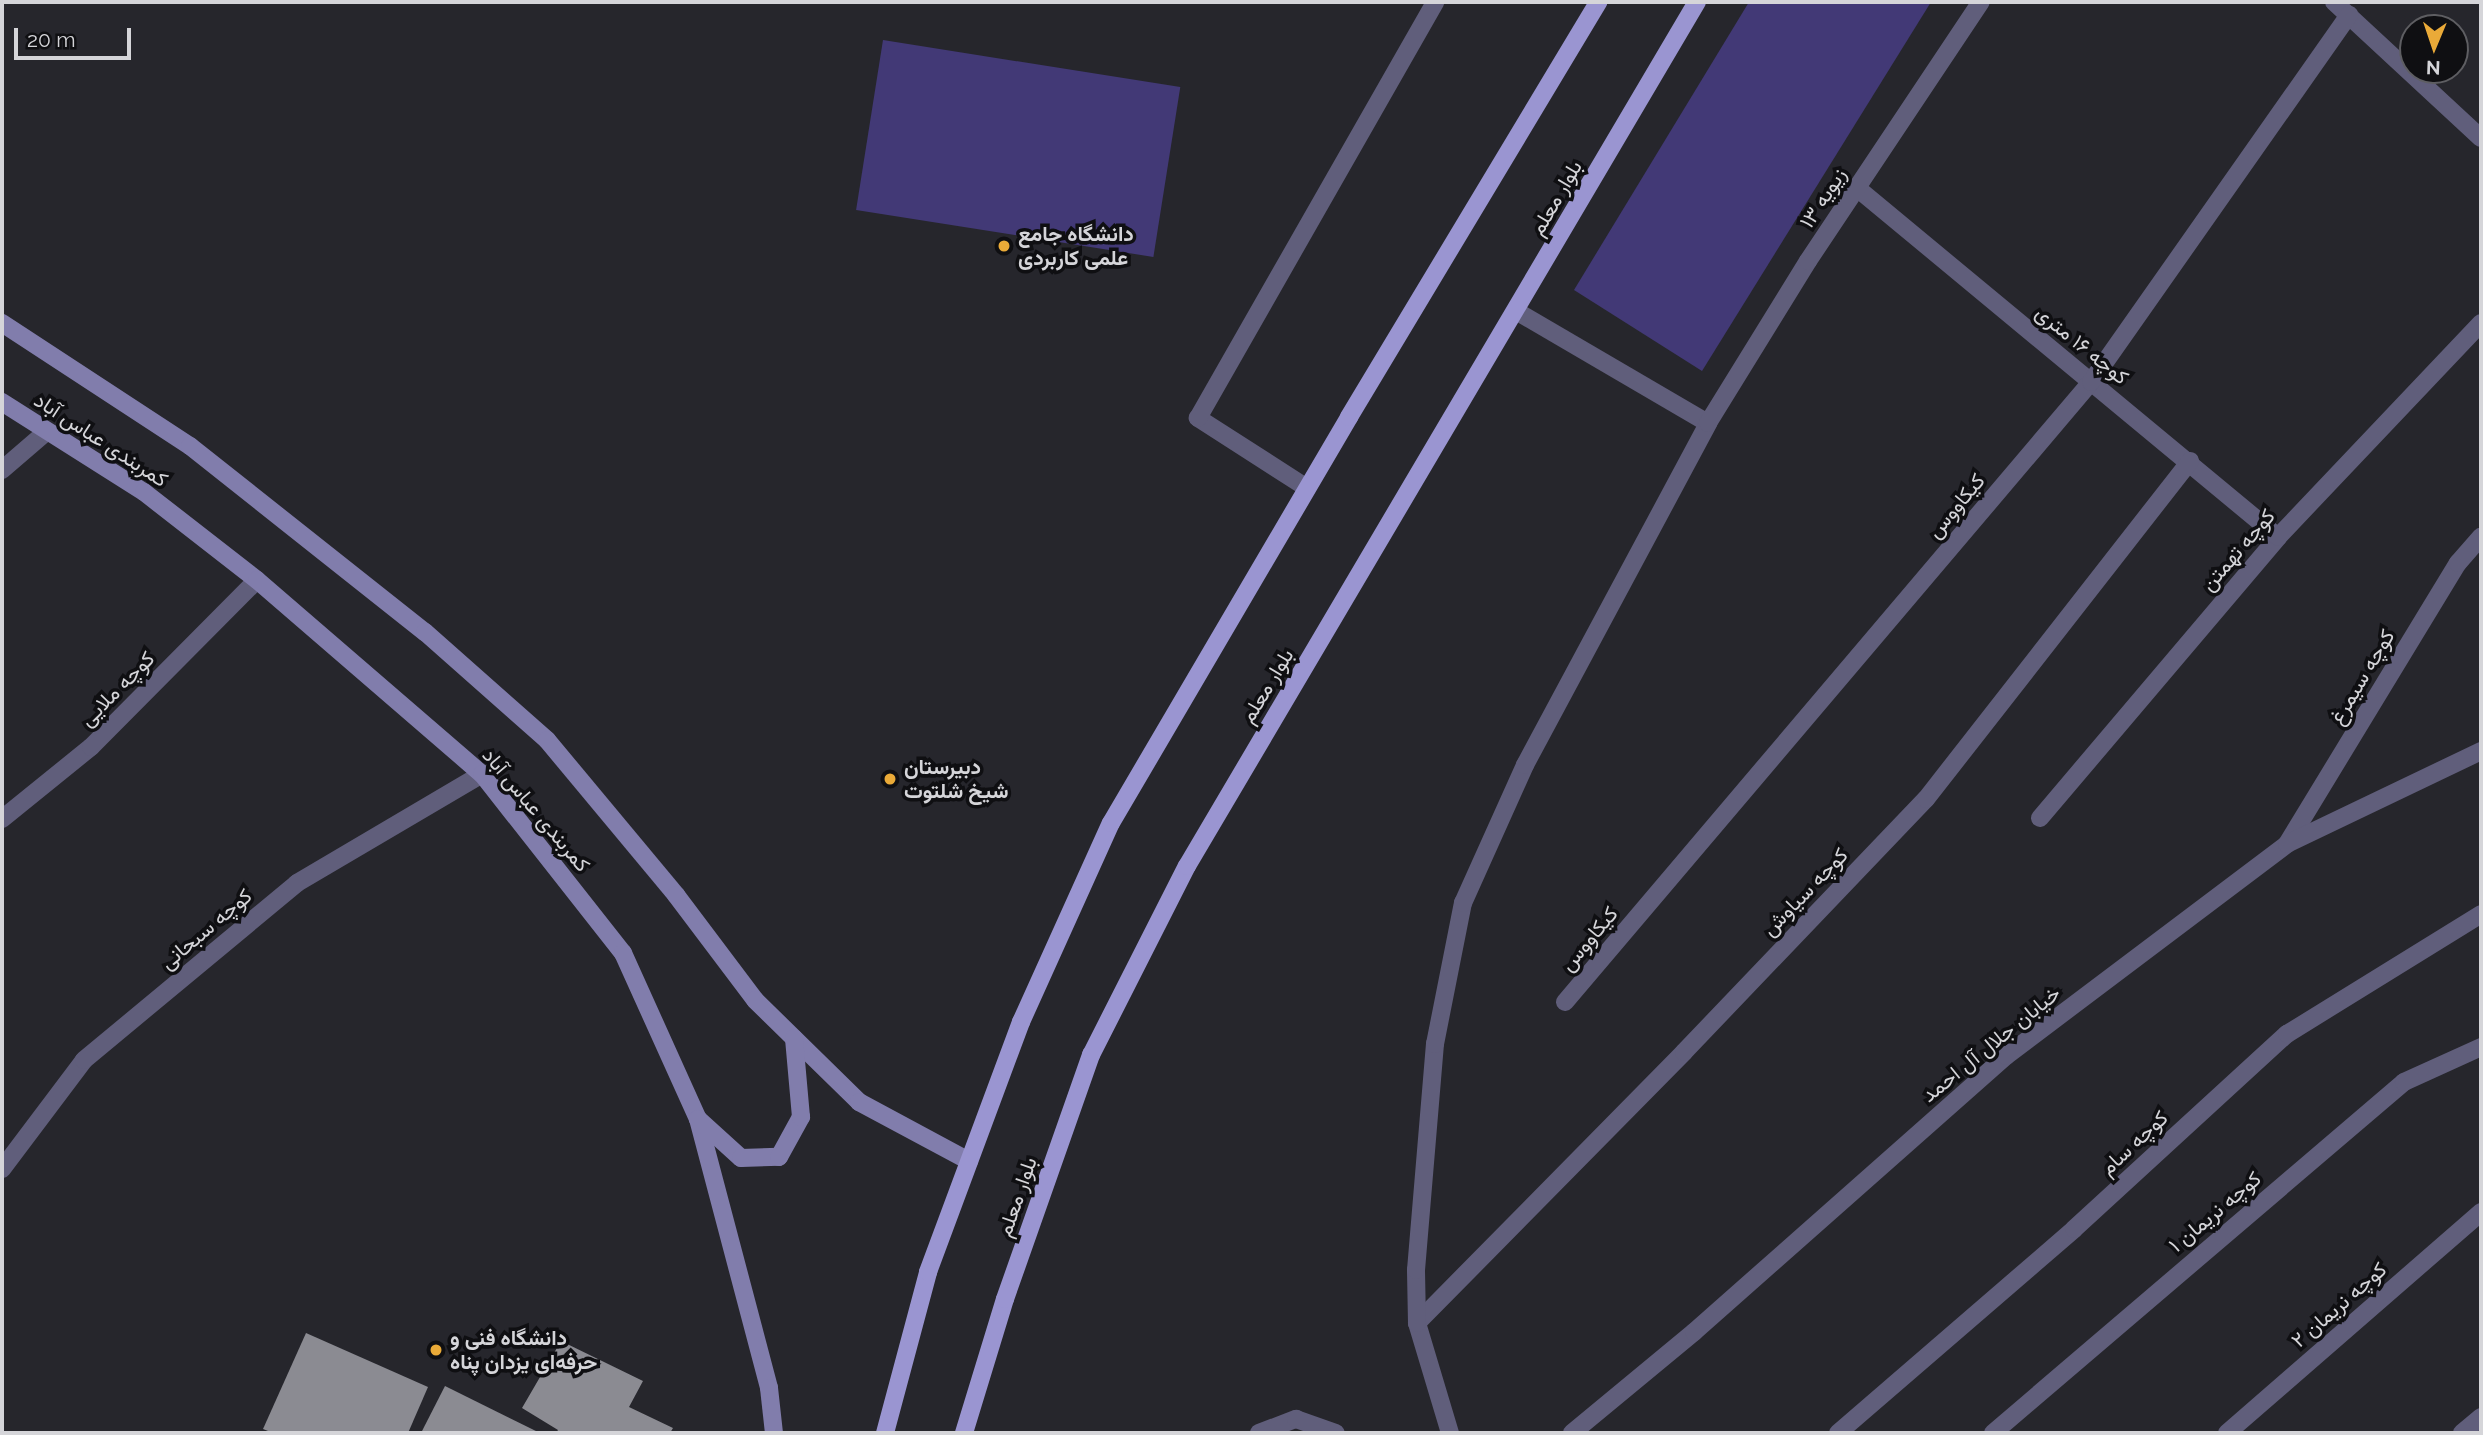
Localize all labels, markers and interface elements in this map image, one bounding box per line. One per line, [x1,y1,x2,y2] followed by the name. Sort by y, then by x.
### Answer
[18,14,135,58] scale bar
[2399,14,2469,84] north arrow
[27,27,75,52] text: 20 m
[2426,57,2441,79] text: N
[1524,156,1588,240] street label: بلوار معلم
[1794,163,1852,233] street label: زیویه ۱۳
[1018,221,1134,271] place label: دانشگاه جامع علمی کاربردی
[996,238,1012,254] marker: دانشگاه جامع علمی کاربردی
[2030,300,2134,390] street label: کوچه ۱۶ متری
[30,387,172,493] street label: کمربندی عباس آباد
[1922,469,1990,543] street label: کیکاووس
[2195,504,2281,596] street label: کوچه تهمتن
[2324,625,2400,729] street label: کوچه سیمرغ
[1235,644,1299,728] street label: بلوار معلم
[74,646,160,732] street label: کوچه ملایی
[477,743,595,877] street label: کمربندی عباس آباد
[904,754,1008,804] place label: دبیرستان شیخ شلتوت
[882,771,898,787] marker: دبیرستان شیخ شلتوت
[1757,843,1853,941] street label: کوچه سیاوش
[155,883,257,975] street label: کوچه سبحانی
[1555,902,1623,976] street label: کیکاووس
[1917,980,2065,1108] street label: خیابان جلال آل احمد
[2095,1105,2173,1181] street label: کوچه سام
[992,1154,1042,1240] street label: بلوار معلم
[2164,1166,2266,1258] street label: کوچه نریمان ۱
[2286,1257,2392,1353] street label: کوچه نریمان ۲
[450,1325,597,1375] place label: دانشگاه فنی و حرفه‌ای یزدان پناه
[428,1342,444,1358] marker: دانشگاه فنی و حرفه‌ای یزدان پناه

